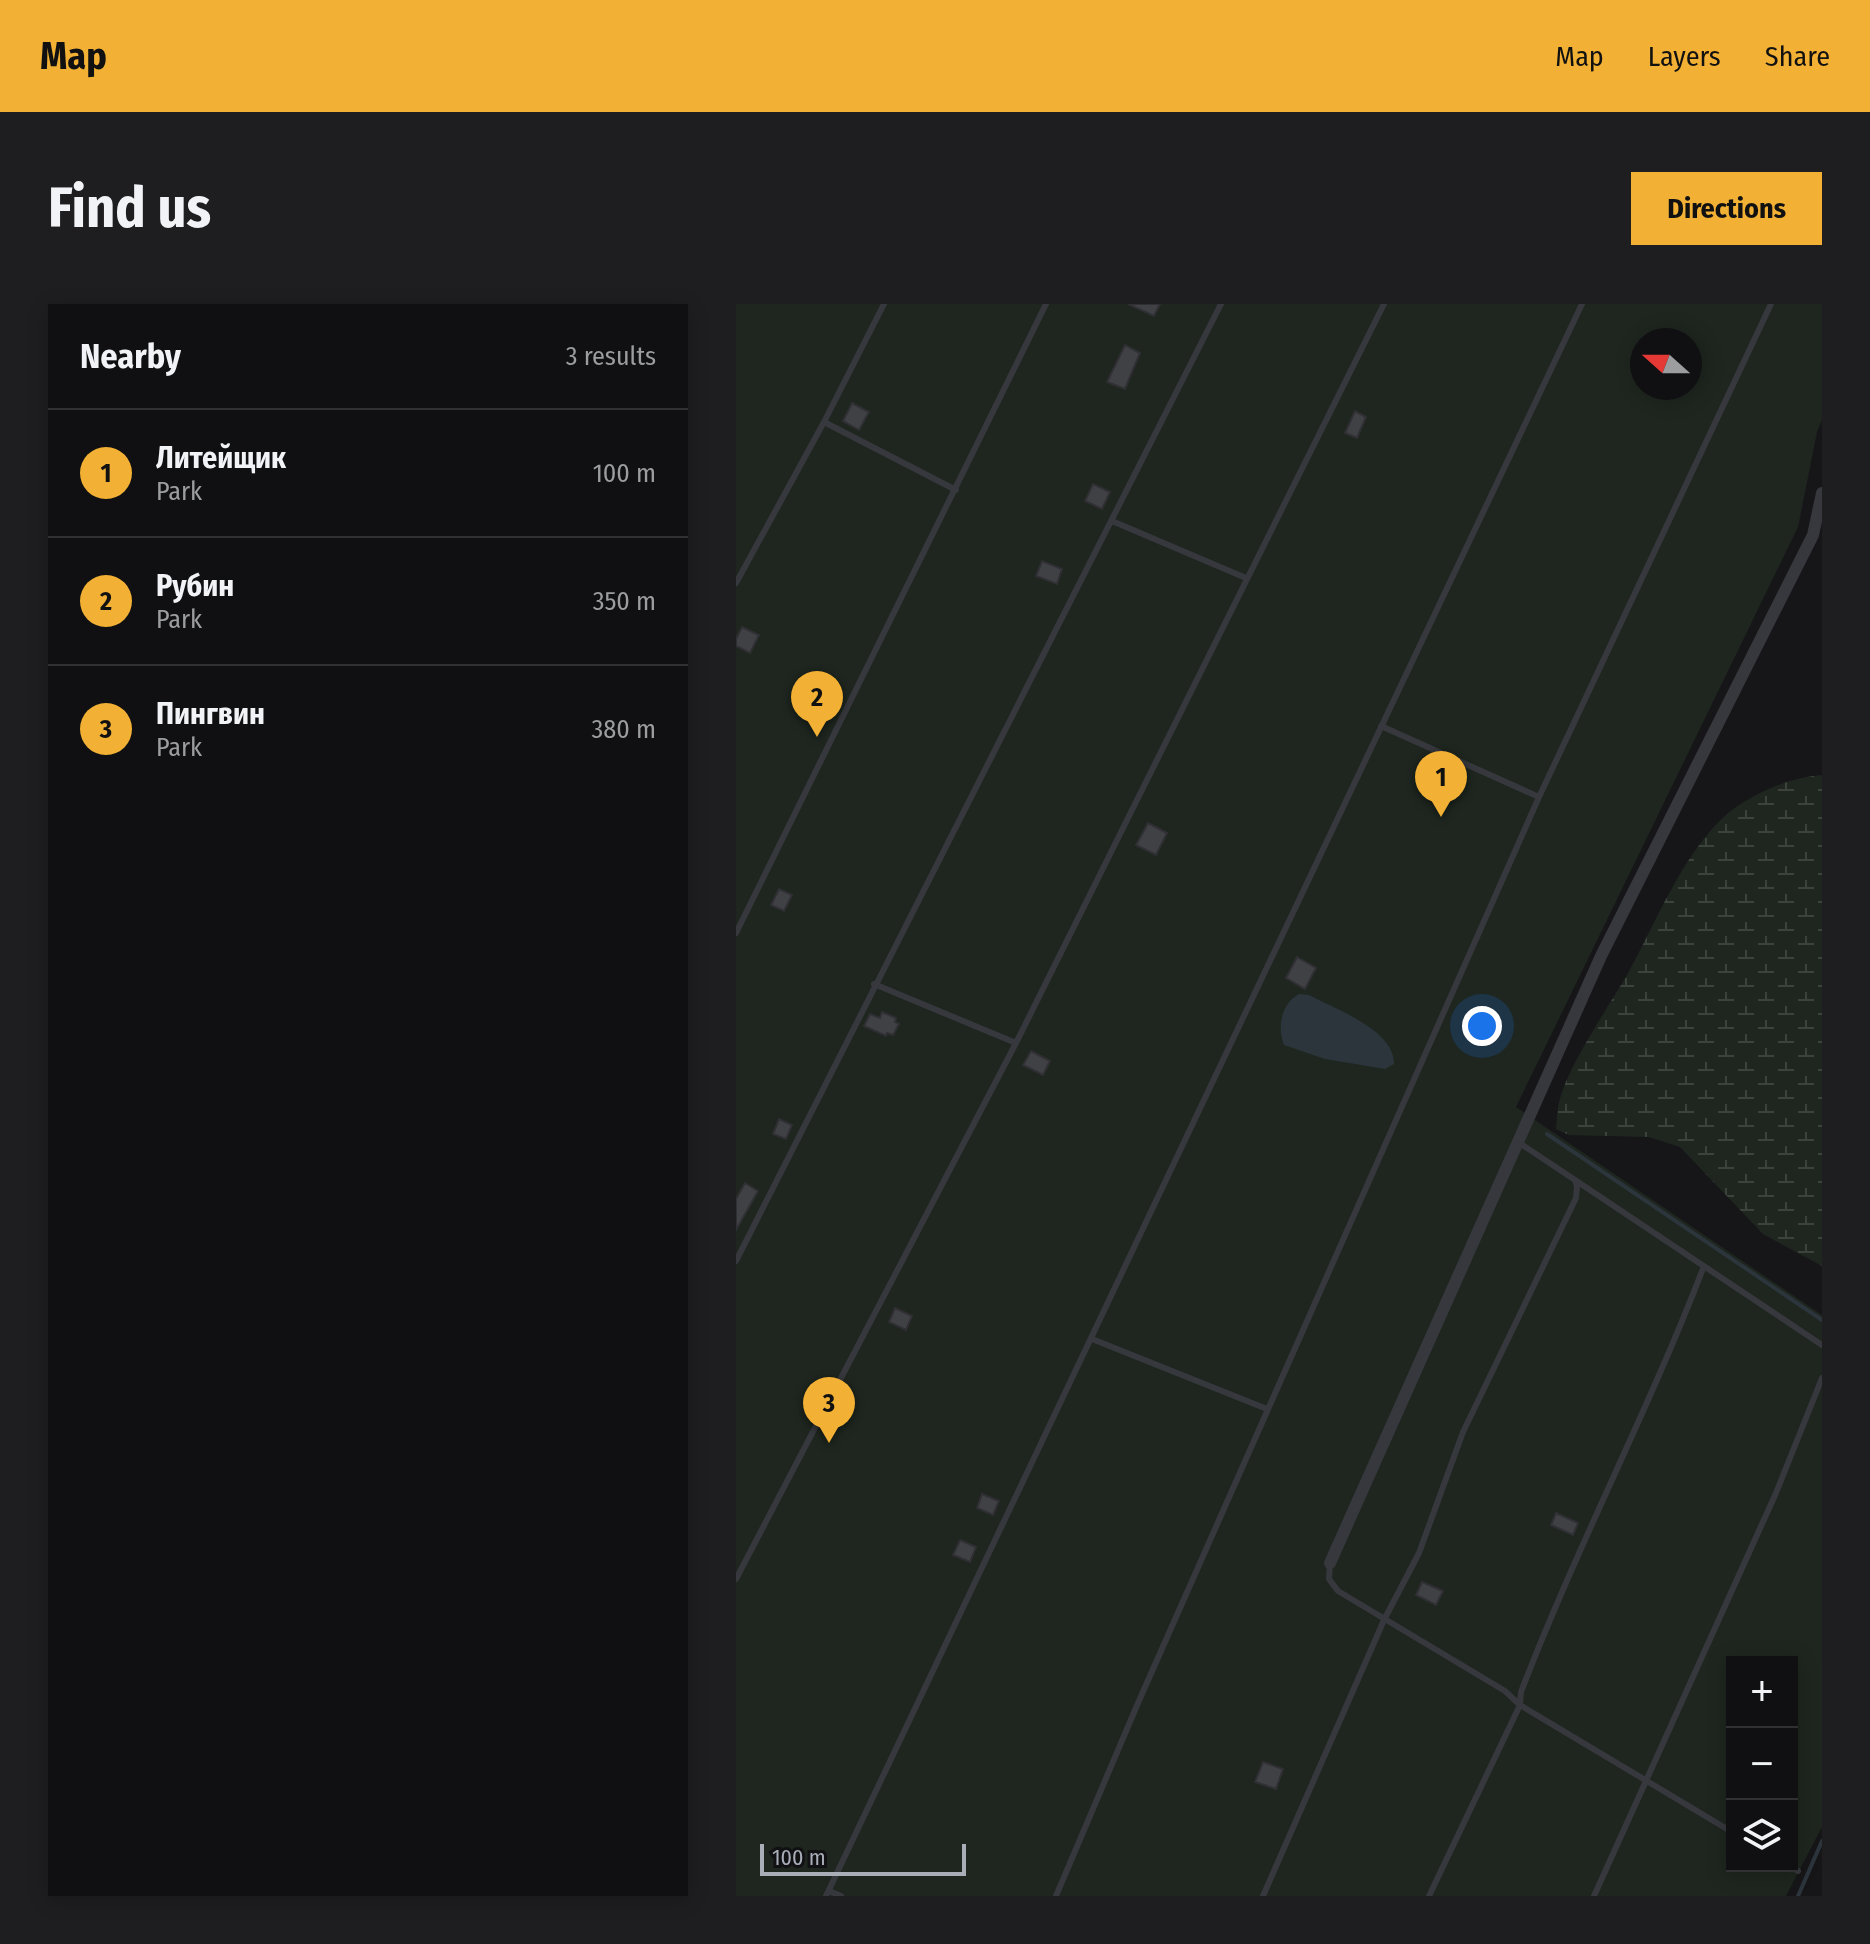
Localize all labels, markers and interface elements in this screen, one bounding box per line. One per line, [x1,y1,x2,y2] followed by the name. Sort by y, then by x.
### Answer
[40,33,107,79] text: Map
[1555,40,1604,73] text: Map
[1648,40,1721,73] text: Layers
[1765,40,1830,73] text: Share
[1631,172,1822,245] button: Directions
[48,175,211,242] text: Find us
[1630,328,1702,400] north arrow
[80,336,181,377] text: Nearby
[566,341,656,372] text: 3 results
[156,440,286,476] text: Литейщик
[101,458,112,489] text: 1
[593,458,656,489] text: 100 m
[156,476,202,507] text: Park
[156,568,234,604] text: Рубин
[100,586,112,617] text: 2
[593,586,656,617] text: 350 m
[156,604,202,635] text: Park
[791,671,843,737] pin: 2
[156,696,265,732] text: Пингвин
[100,714,112,745] text: 3
[592,714,656,745] text: 380 m
[156,732,202,763] text: Park
[1415,751,1467,817] pin: 1
[1462,1006,1502,1046] your location
[803,1377,855,1443] pin: 3
[1726,1656,1798,1872] map controls
[1726,1656,1798,1728] button: +
[1726,1728,1798,1800] button: −
[1726,1800,1798,1872] button: layers
[760,1840,966,1876] scale bar
[772,1844,826,1871] text: 100 m

